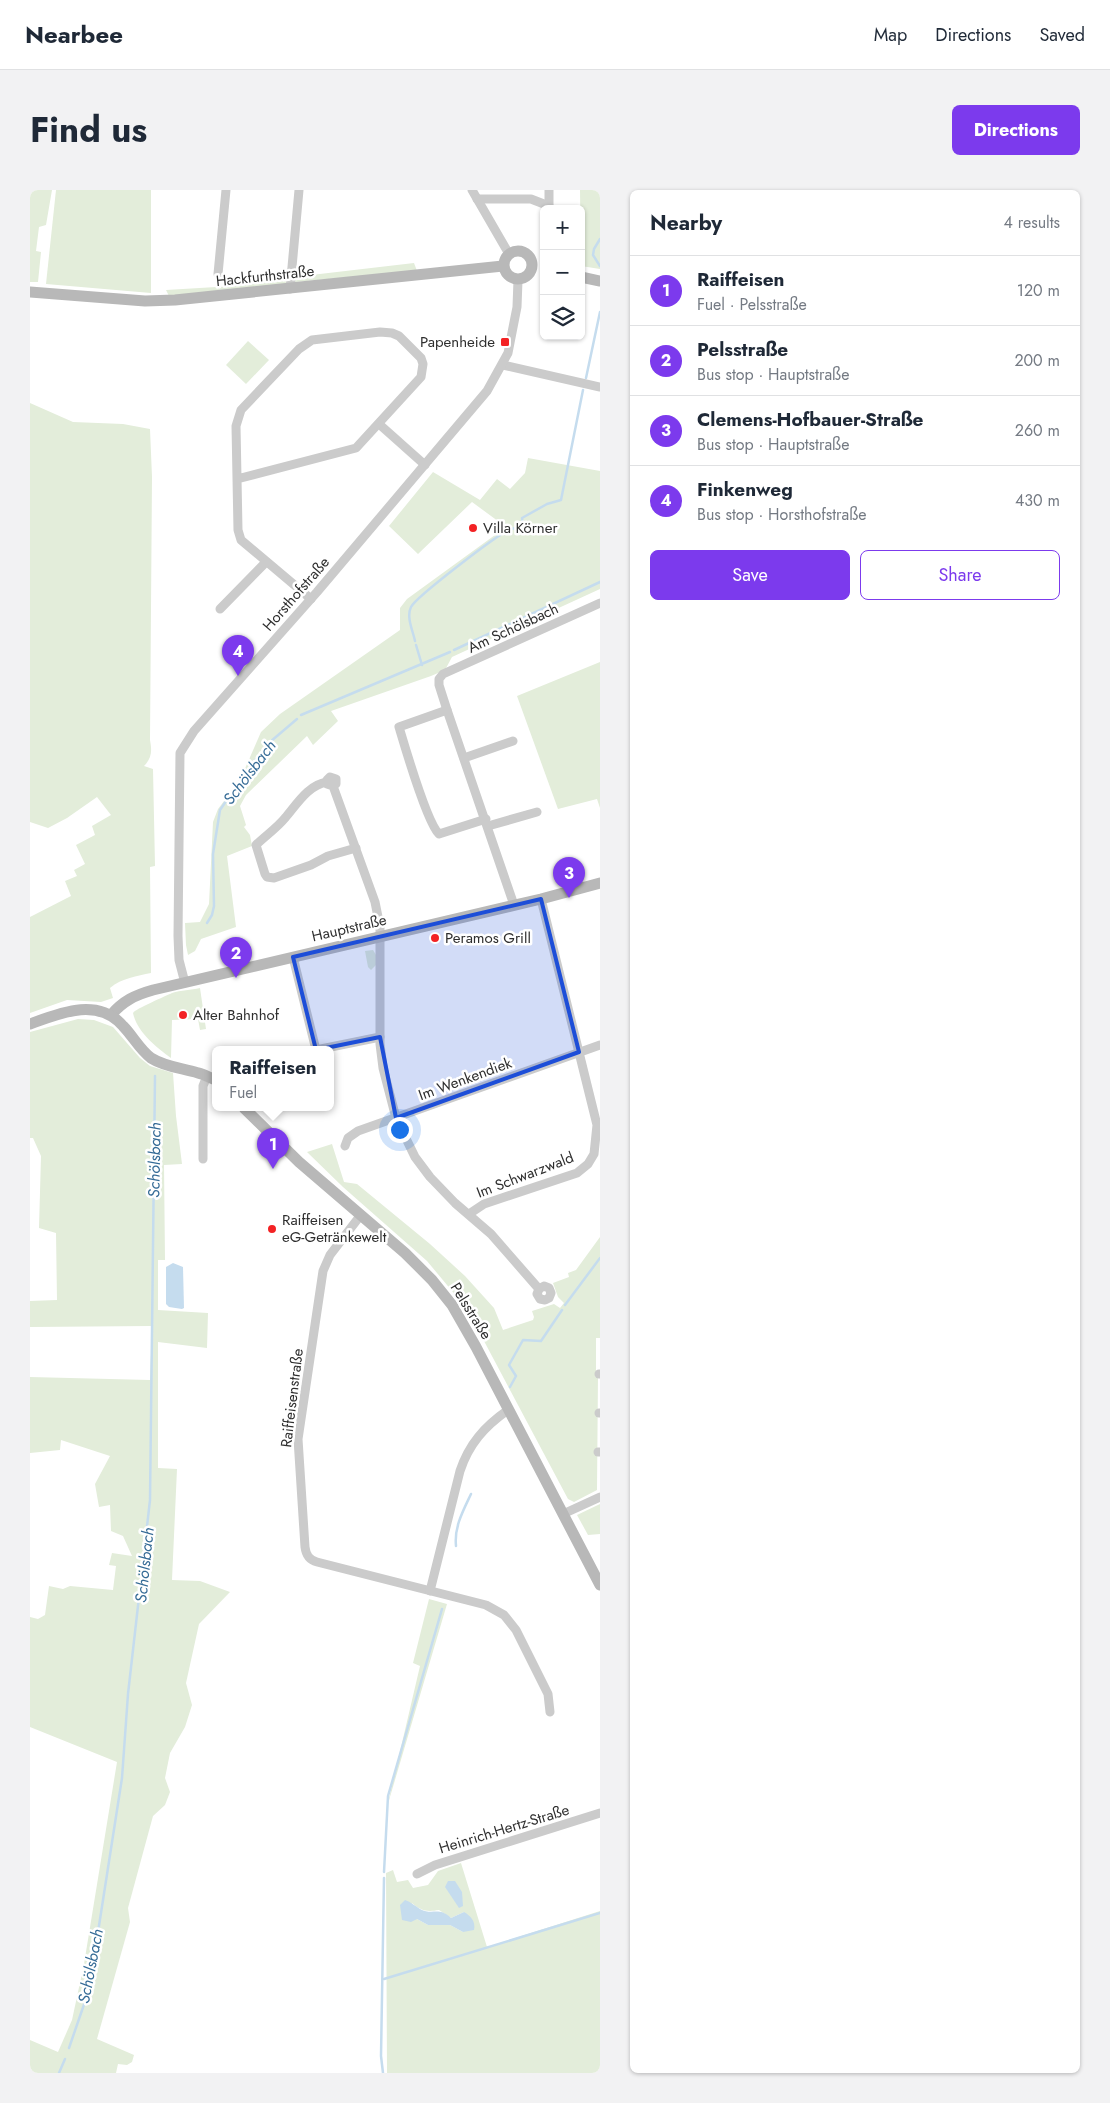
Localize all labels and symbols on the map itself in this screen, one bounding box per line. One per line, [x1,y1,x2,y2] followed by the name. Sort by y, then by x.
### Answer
[215,260,316,292] street label: Hackfurthstraße
[420,331,495,353] place label: Papenheide
[499,336,511,348] marker: Papenheide
[483,517,558,539] place label: Villa Körner
[467,522,479,534] marker: Villa Körner
[257,552,335,636] street label: Horsthofstraße
[464,597,562,659] street label: Am Schölsbach
[222,635,254,676] pin: 4
[217,735,281,809] water label: Schölsbach
[553,857,585,898] pin: 3
[309,909,389,947] street label: Hauptstraße
[445,927,531,949] place label: Peramos Grill
[429,932,441,944] marker: Peramos Grill
[220,937,252,978] pin: 2
[193,1004,280,1026] place label: Alter Bahnhof
[177,1009,189,1021] marker: Alter Bahnhof
[415,1052,515,1106] street label: Im Wenkendiek
[387,1117,413,1143] your location
[142,1122,167,1198] water label: Schölsbach
[257,1128,289,1169] pin: 1
[473,1146,577,1204] street label: Im Schwarzwald
[282,1209,387,1248] place label: Raiffeisen eG-Getränkewelt
[266,1223,278,1235] marker: Raiffeisen eG-Getränkewelt
[445,1278,497,1344] street label: Pelsstraße
[275,1347,309,1449] street label: Raiffeisenstraße
[129,1526,160,1604] water label: Schölsbach
[436,1799,572,1859] street label: Heinrich-Hertz-Straße
[72,1927,109,2005] water label: Schölsbach

